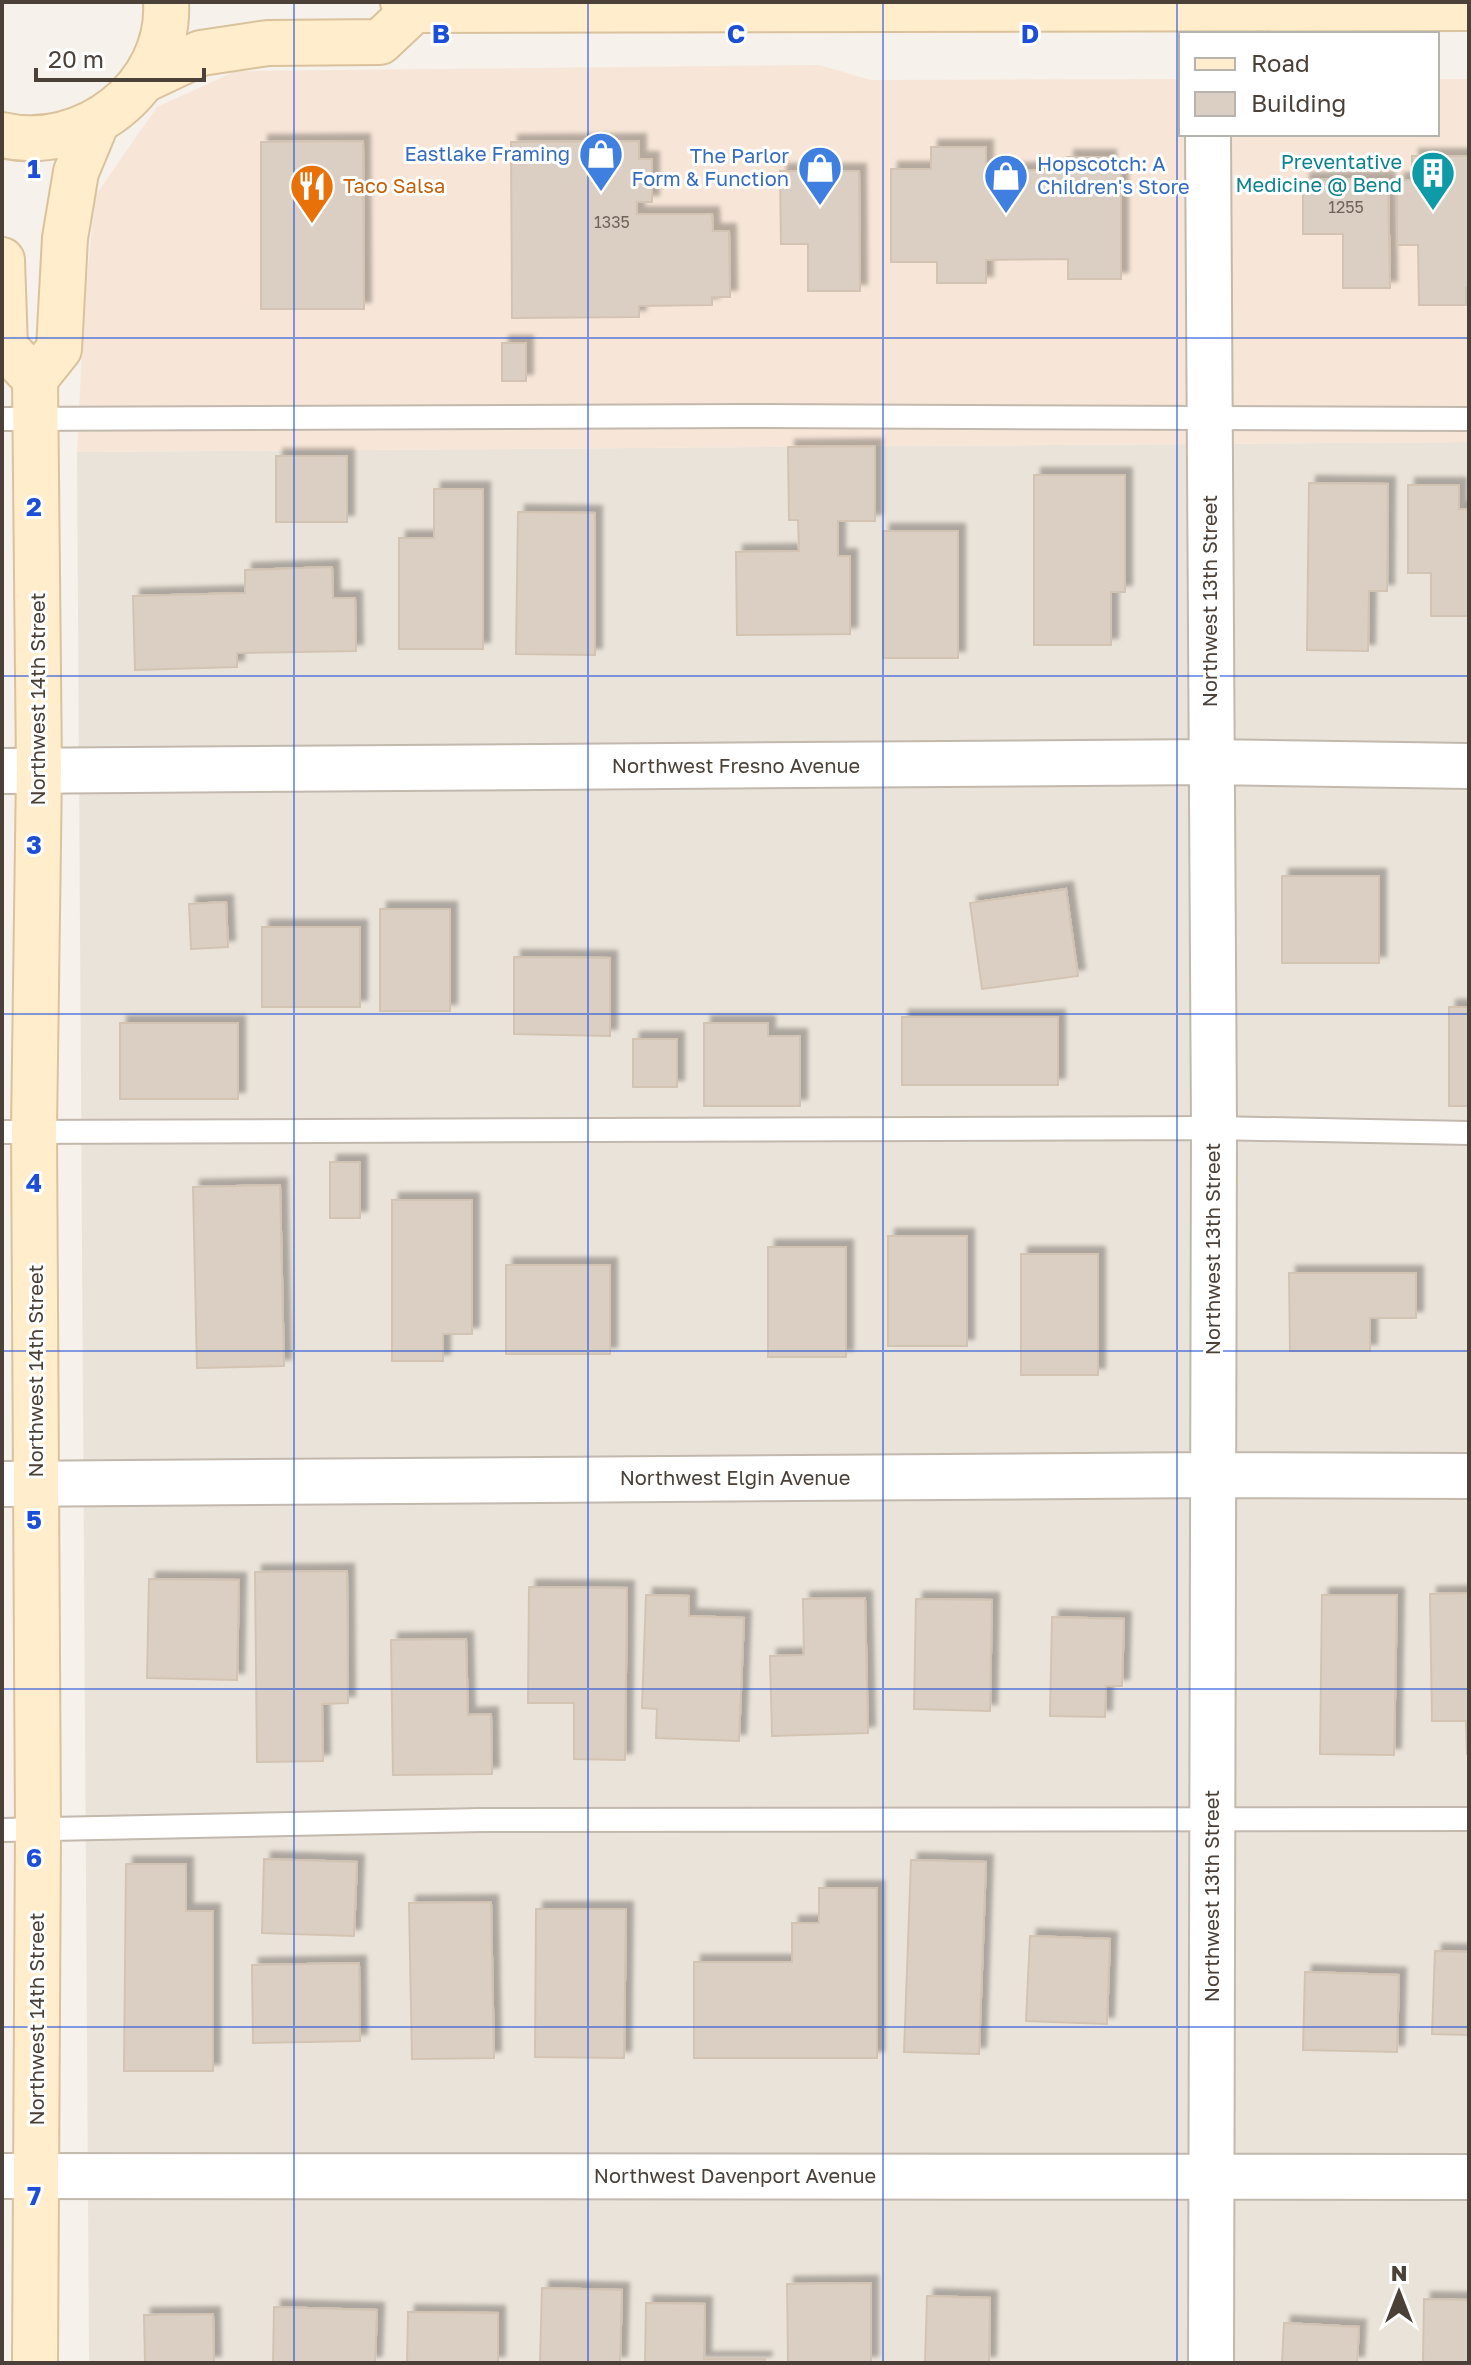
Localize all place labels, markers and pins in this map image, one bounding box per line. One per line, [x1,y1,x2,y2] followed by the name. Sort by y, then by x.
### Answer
[577,130,625,193] shop icon: Eastlake Framing
[404,141,570,165] place label: Eastlake Framing
[632,143,789,190] place label: The Parlor Form & Function
[796,144,844,207] shop icon: The Parlor Form & Function
[1235,149,1402,196] place label: Preventative Medicine @ Bend
[1409,149,1457,212] building icon: Preventative Medicine @ Bend
[1037,151,1190,198] place label: Hopscotch: A Children's Store
[982,152,1030,215] shop icon: Hopscotch: A Children's Store
[288,162,336,225] restaurant icon: Taco Salsa
[343,173,445,197] place label: Taco Salsa

